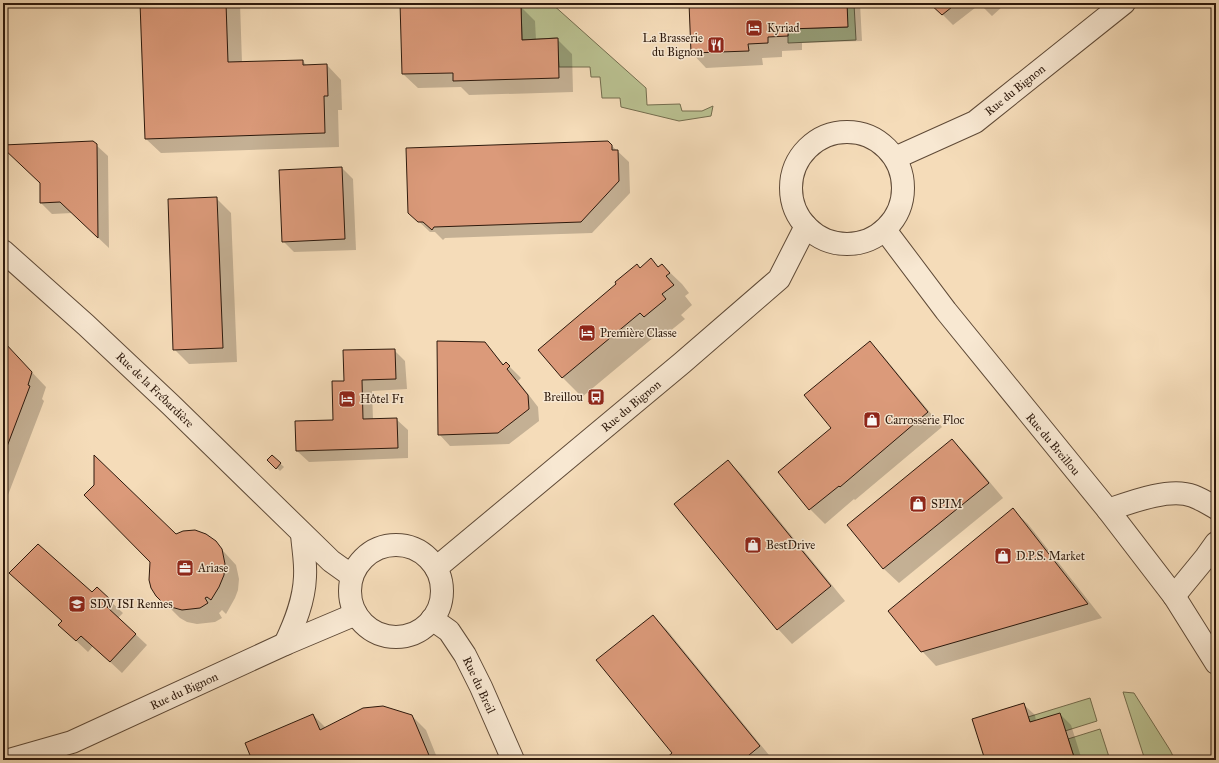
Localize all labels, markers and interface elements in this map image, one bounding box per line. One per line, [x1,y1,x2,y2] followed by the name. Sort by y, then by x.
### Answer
[744,18,764,38] hotel icon: Kyriad
[767,21,800,35] place label: Kyriad
[643,31,704,60] place label: La Brasserie du Bignon
[706,35,726,55] restaurant icon: La Brasserie du Bignon
[982,61,1049,119] street label: Rue du Bignon
[577,323,597,343] hotel icon: Première Classe
[600,326,677,340] place label: Première Classe
[113,349,197,431] street label: Rue de la Frébardière
[598,377,665,436] street label: Rue du Bignon
[586,387,606,407] bus stop icon: Breillou
[337,389,357,409] hotel icon: Hôtel F1
[543,390,584,404] place label: Breillou
[360,392,404,406] place label: Hôtel F1
[862,410,882,430] shop icon: Carrosserie Floc
[1023,410,1083,478] street label: Rue du Breillou
[885,413,965,427] place label: Carrosserie Floc
[908,494,928,514] shop icon: SPIM
[931,497,962,511] place label: SPIM
[743,535,763,555] shop icon: BestDrive
[766,538,815,552] place label: BestDrive
[993,546,1013,566] shop icon: D.P.S. Market
[1016,549,1086,563] place label: D.P.S. Market
[175,558,195,578] office icon: Ariase
[197,561,228,575] place label: Ariase
[67,594,87,614] school or university icon: SDV ISI Rennes
[90,597,173,611] place label: SDV ISI Rennes
[460,654,499,716] street label: Rue du Breil
[148,669,221,714] street label: Rue du Bignon

